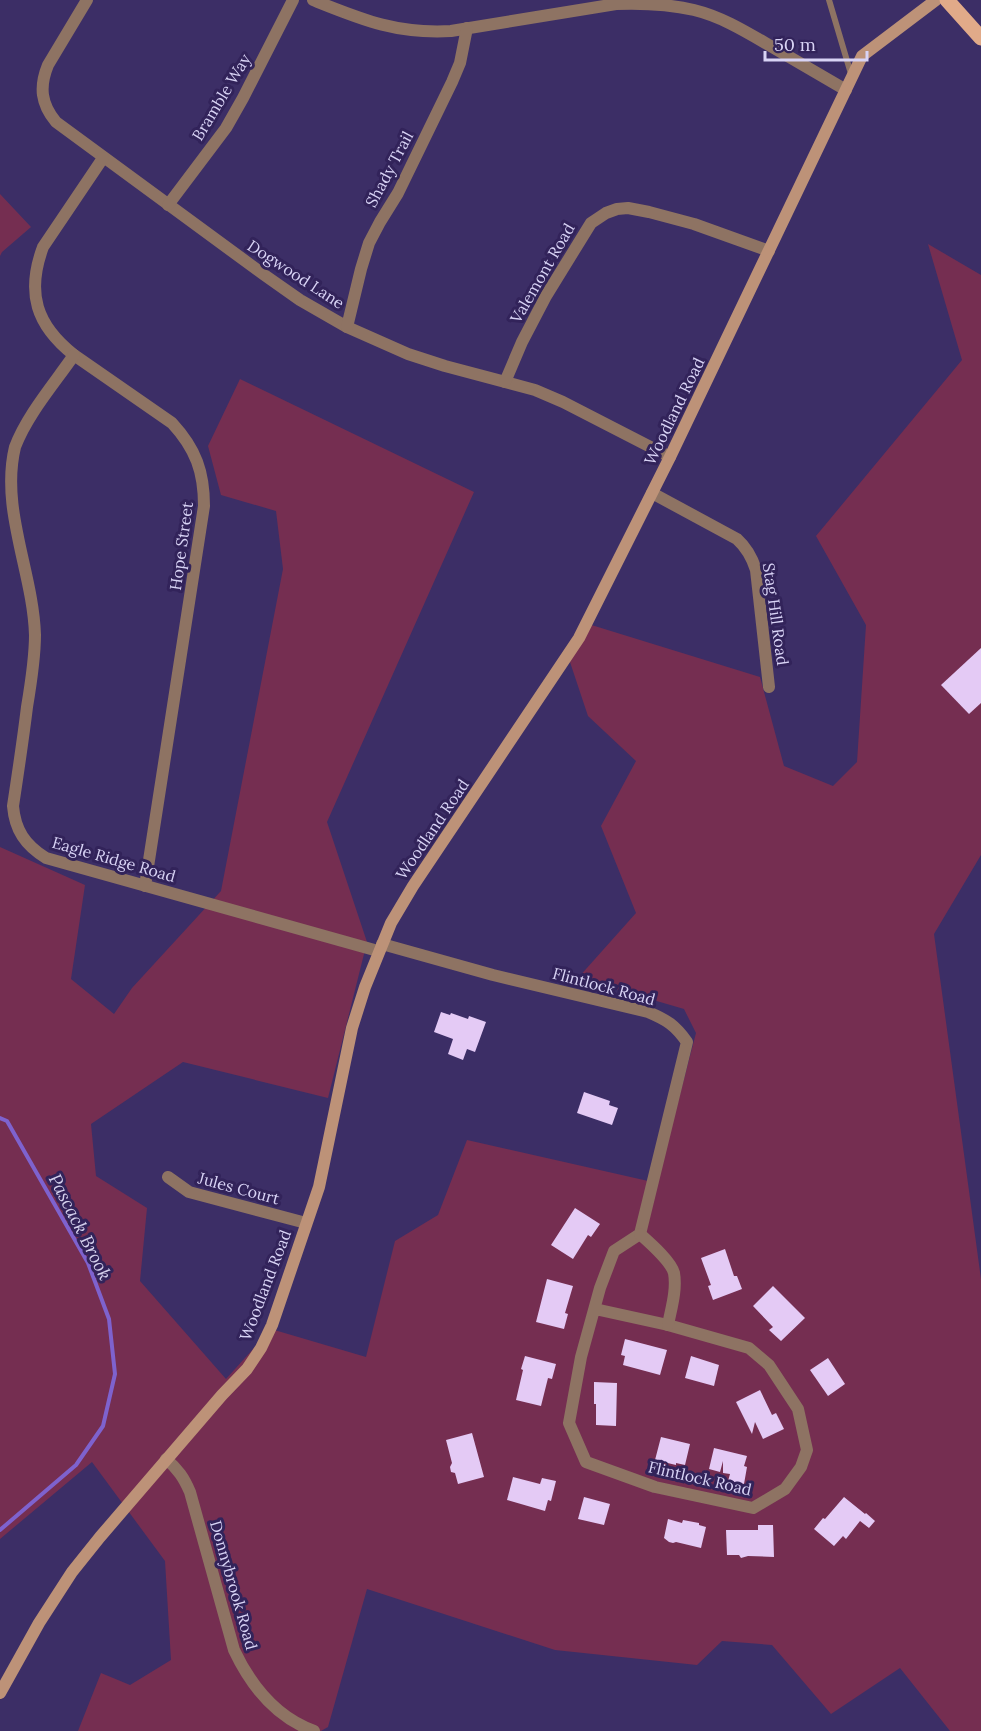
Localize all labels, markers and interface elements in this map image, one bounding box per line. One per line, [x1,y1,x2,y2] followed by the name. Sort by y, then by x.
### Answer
[765,24,867,62] scale bar
[774,33,816,56] text: 50 m
[187,50,255,144] street label: Bramble Way
[361,128,417,210] street label: Shady Trail
[505,219,579,327] street label: Valemont Road
[244,235,349,313] street label: Dogwood Lane
[639,354,709,468] street label: Woodland Road
[165,500,197,592] street label: Hope Street
[759,561,793,667] street label: Stag Hill Road
[391,775,473,883] street label: Woodland Road
[50,832,178,886] street label: Eagle Ridge Road
[550,963,658,1009] street label: Flintlock Road
[195,1167,283,1209] street label: Jules Court
[44,1170,117,1284] water label: Pascack Brook
[235,1226,295,1343] street label: Woodland Road
[646,1456,754,1500] street label: Flintlock Road
[206,1518,262,1652] street label: Donnybrook Road

